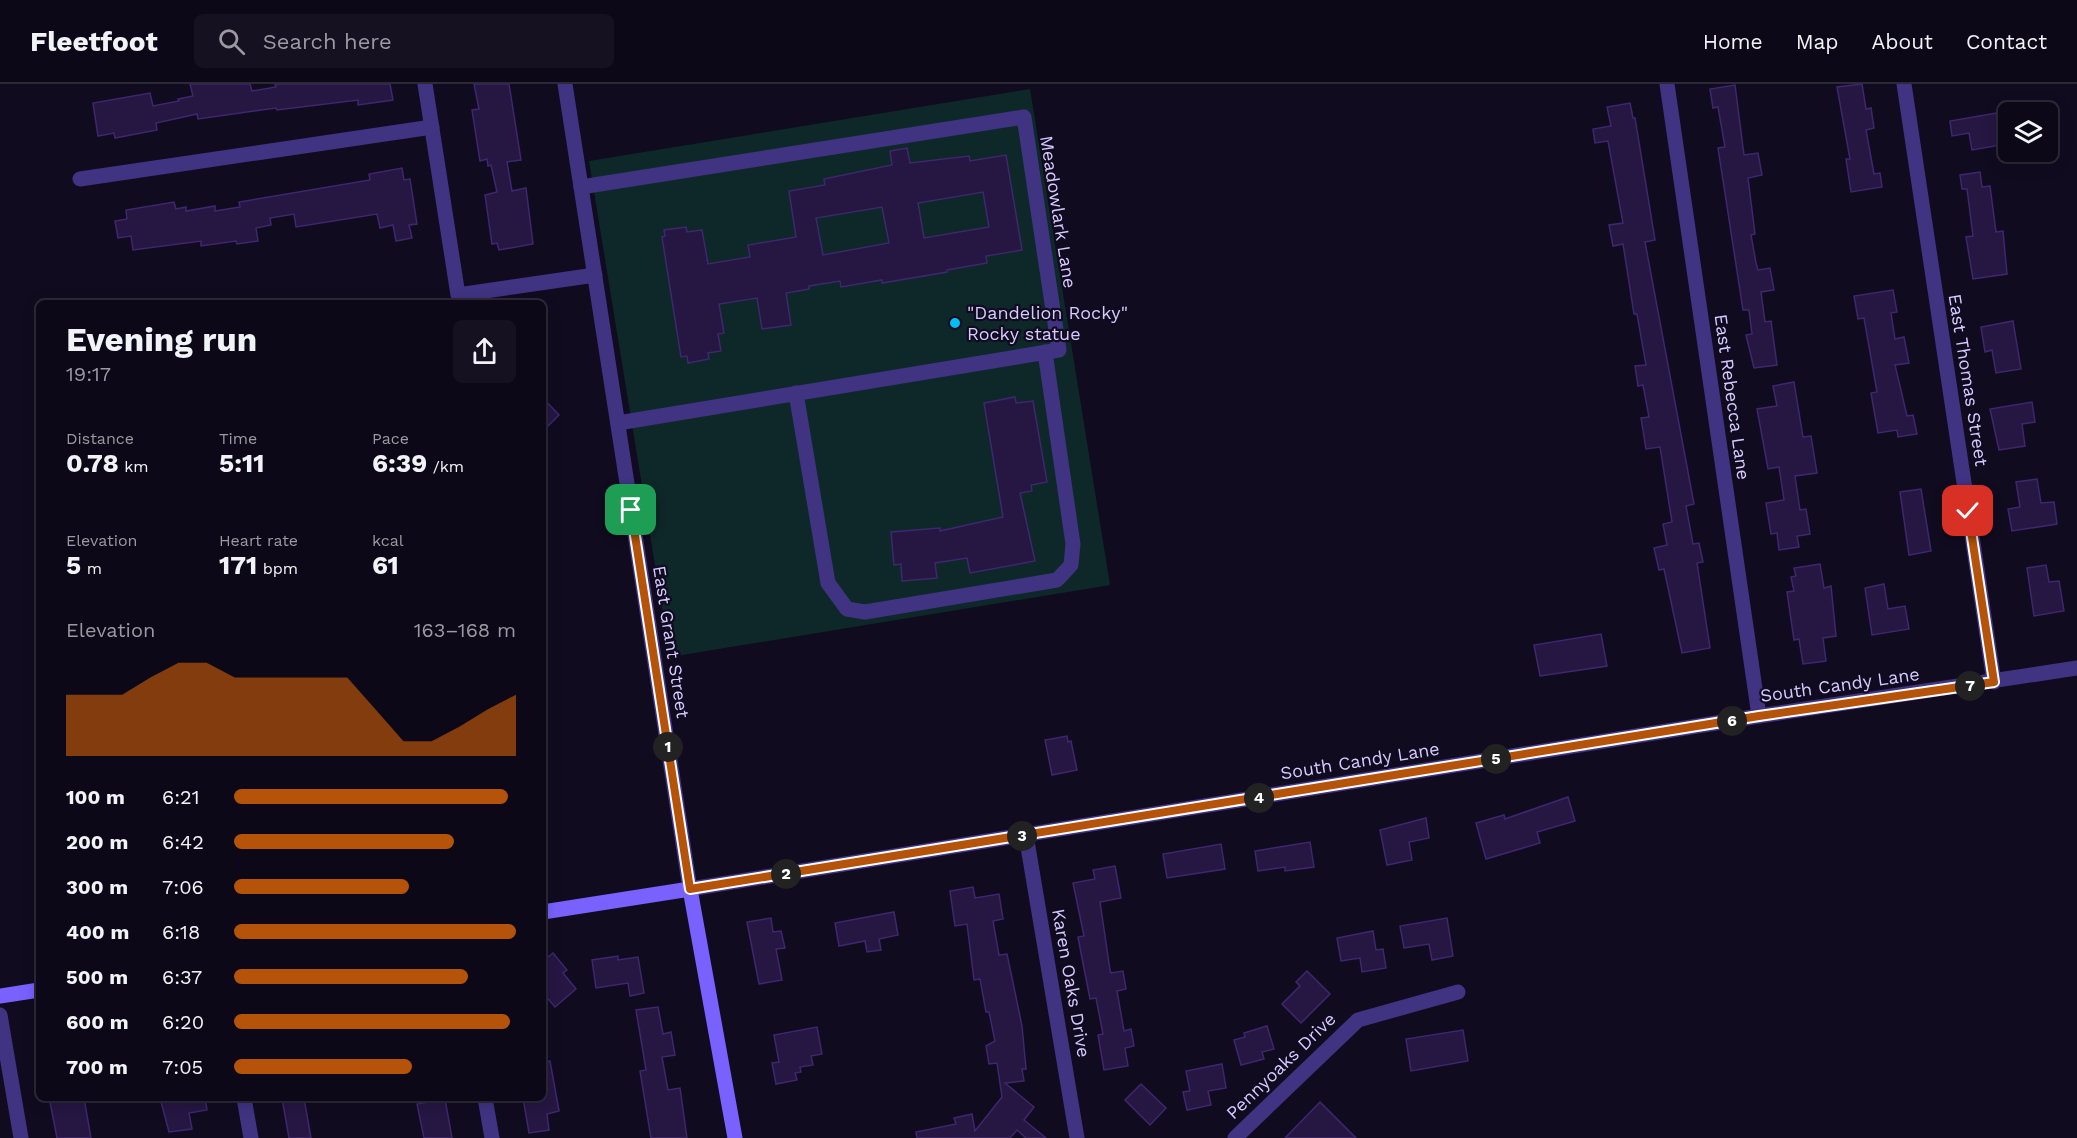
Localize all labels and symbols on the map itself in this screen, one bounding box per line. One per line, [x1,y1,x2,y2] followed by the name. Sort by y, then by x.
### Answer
[1036,134,1081,290] street label: Meadowlark Lane
[1945,292,1993,468] street label: East Thomas Street
[967,302,1128,344] place label: "Dandelion Rocky" Rocky statue
[1710,313,1755,481] street label: East Rebecca Lane
[948,316,962,330] marker: "Dandelion Rocky" Rocky statue
[605,484,656,535] pin
[1942,485,1993,536] pin
[649,564,694,720] street label: East Grant Street
[1759,663,1921,706] street label: South Candy Lane
[1955,671,1985,701] pin: 7
[1717,706,1747,736] pin: 6
[653,732,683,762] pin: 1
[1279,738,1441,783] street label: South Candy Lane
[1481,744,1511,774] pin: 5
[1244,783,1274,813] pin: 4
[1007,821,1037,851] pin: 3
[771,859,801,889] pin: 2
[1048,907,1095,1059] street label: Karen Oaks Drive
[1222,1008,1340,1123] street label: Pennyoaks Drive

